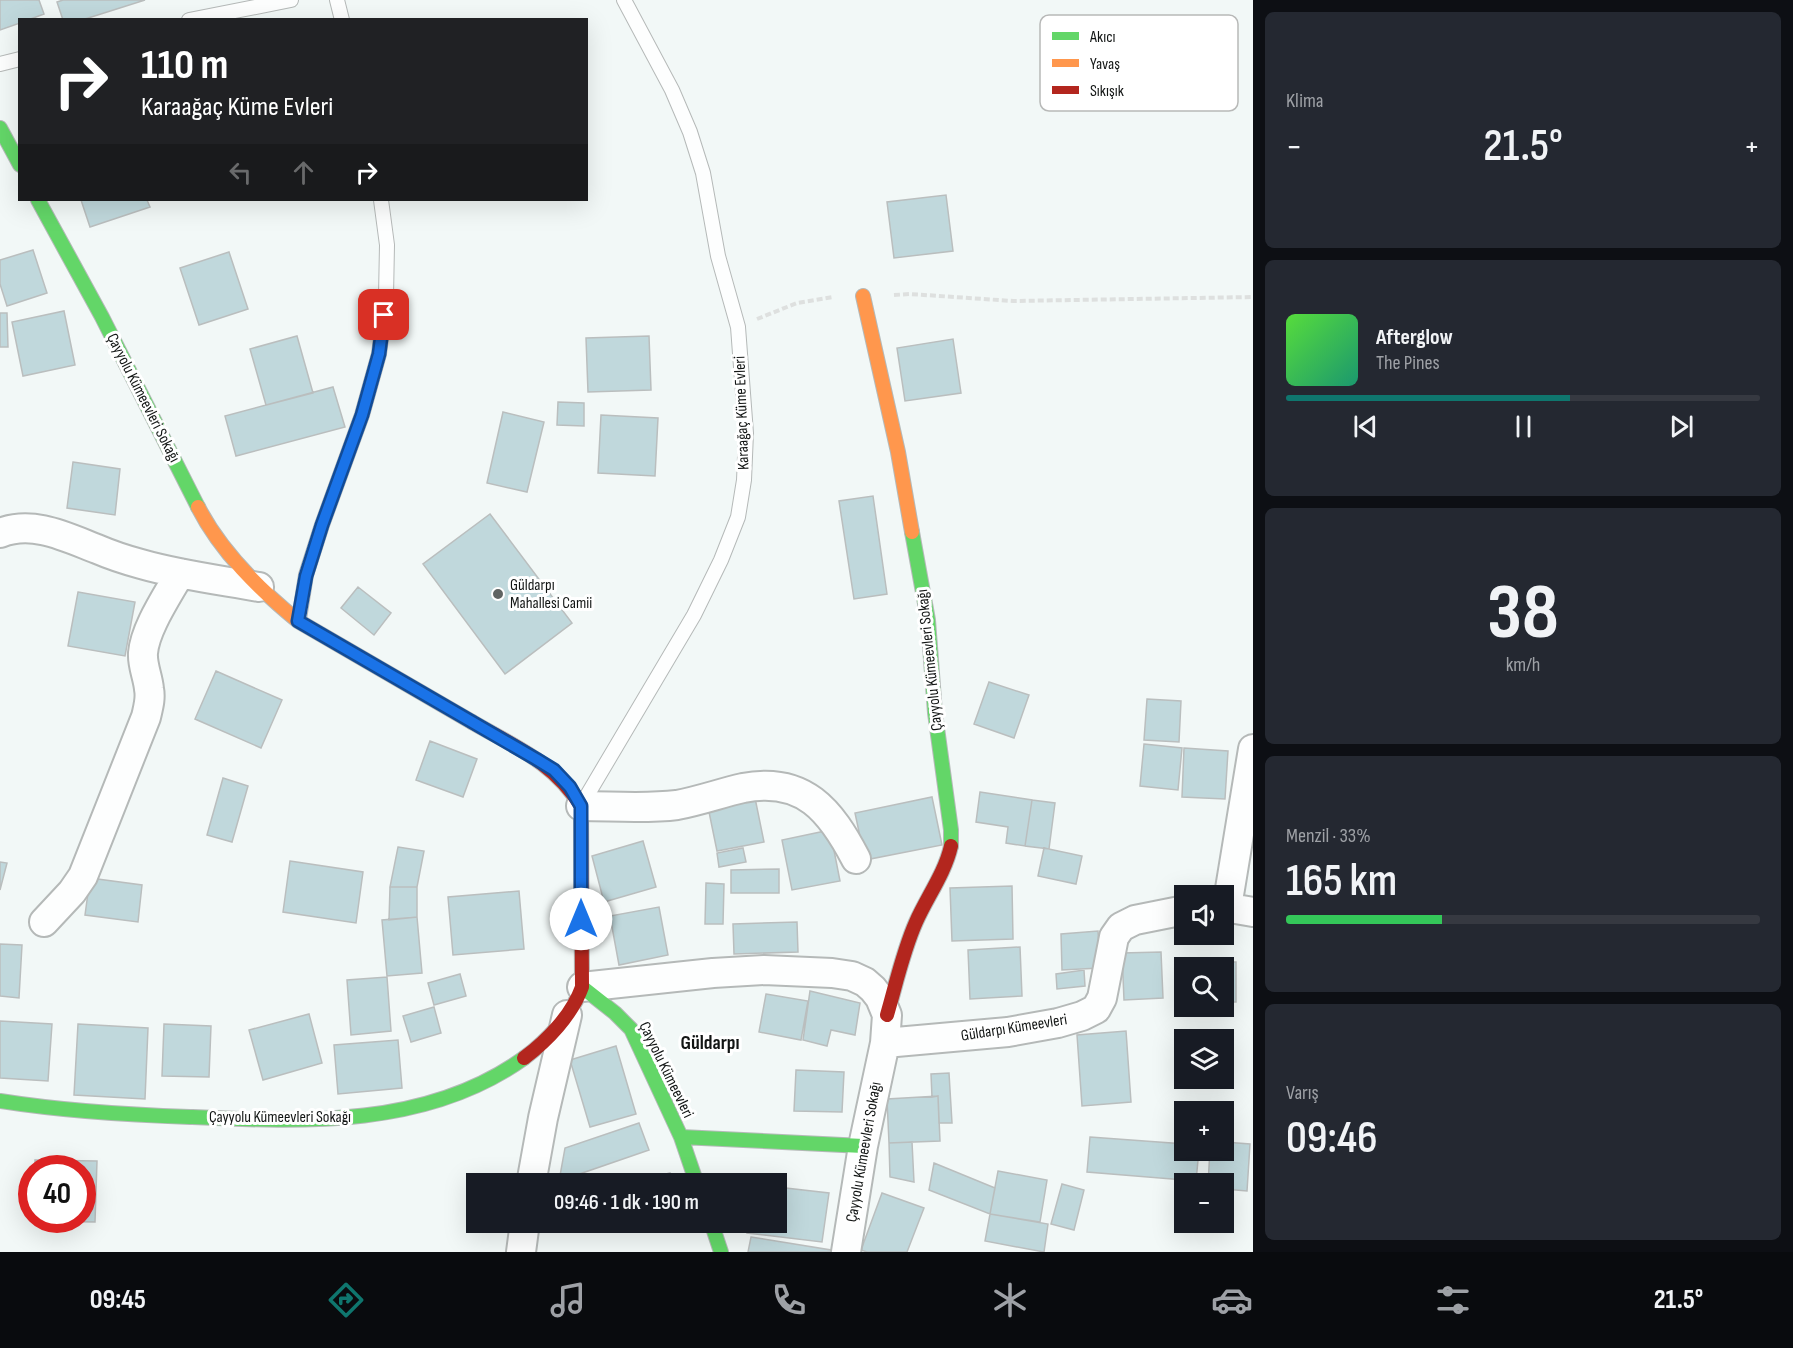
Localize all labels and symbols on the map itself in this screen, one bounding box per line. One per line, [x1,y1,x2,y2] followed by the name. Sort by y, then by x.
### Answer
[1040,15,1238,111] legend
[1089,28,1115,47] text: Akıcı
[1090,55,1120,74] text: Yavaş
[1090,82,1124,101] text: Sıkışık
[358,289,409,340] pin
[102,330,184,466] street label: Çayyolu Kümeevleri Sokağı
[731,356,753,470] street label: Karaağaç Küme Evleri
[510,576,592,613] place label: Güldarpı Mahallesi Camii
[491,587,505,601] marker: Güldarpı Mahallesi Camii
[913,588,947,732] street label: Çayyolu Kümeevleri Sokağı
[549,887,613,951] position arrow
[960,1010,1068,1046] street label: Güldarpı Kümeevleri
[635,1019,697,1121] street label: Çayyolu Kümeevleri
[680,1031,740,1055] district label: Güldarpı
[842,1080,886,1224] street label: Çayyolu Kümeevleri Sokağı
[209,1108,351,1127] street label: Çayyolu Kümeevleri Sokağı
[18,1155,96,1233] speed limit sign: 40

